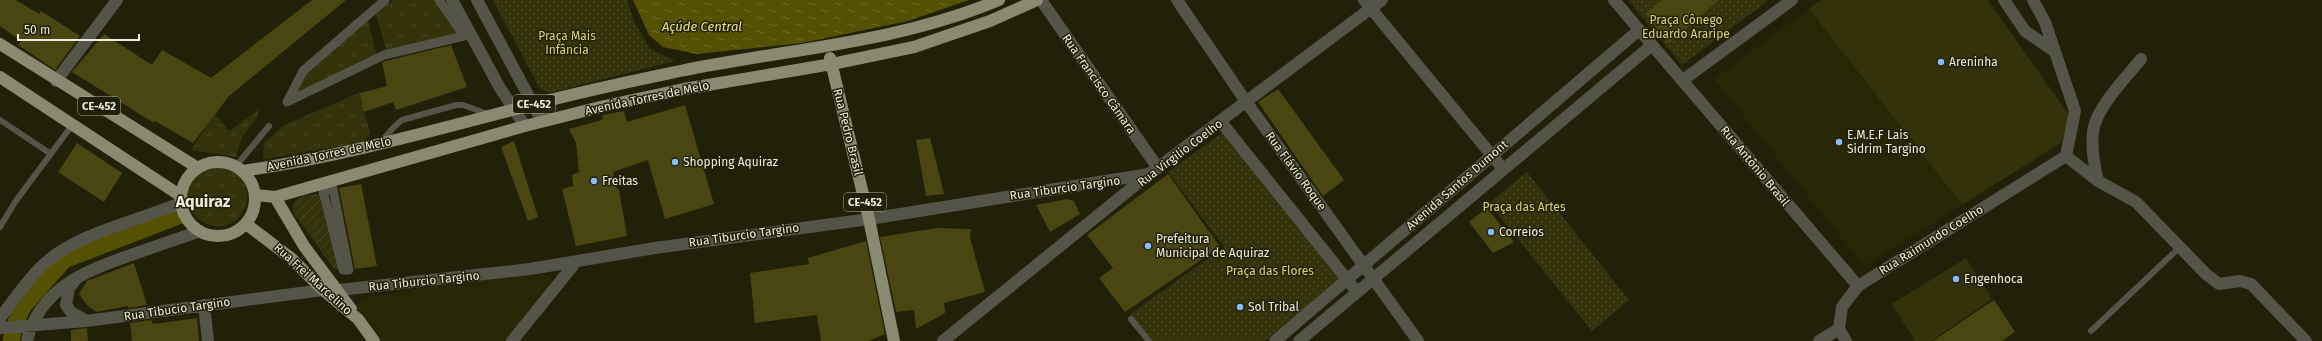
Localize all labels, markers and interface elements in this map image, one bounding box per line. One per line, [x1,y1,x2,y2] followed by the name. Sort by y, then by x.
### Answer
[1642,13,1730,41] park label: Praça Cônego Eduardo Araripe
[18,16,139,42] scale bar
[661,19,742,34] water label: Açúde Central
[24,23,50,37] text: 50 m
[538,29,596,57] park label: Praça Mais Infância
[1059,32,1139,136] street label: Rua Francisco Câmara
[1949,55,1998,69] place label: Areninha
[1936,57,1946,67] marker: Areninha
[584,78,710,118] street label: Avenida Torres de Melo
[830,87,866,177] street label: Rua Pedro Brasil
[513,95,555,113] road number: CE-452
[78,97,120,115] road number: CE-452
[1135,116,1225,190] street label: Rua Virgilio Coelho
[1717,123,1793,209] street label: Rua Antônio Brasil
[1847,128,1926,156] place label: E.M.E.F Lais Sidrim Targino
[1263,129,1329,213] street label: Rua Flávio Roque
[266,134,392,174] street label: Avenida Torres de Melo
[1403,137,1511,233] street label: Avenida Santos Dumont
[1834,137,1844,147] marker: E.M.E.F Lais Sidrim Targino
[683,155,778,169] place label: Shopping Aquiraz
[670,157,680,167] marker: Shopping Aquiraz
[1009,173,1121,203] street label: Rua Tiburcio Targino
[602,174,638,188] place label: Freitas
[589,176,599,186] marker: Freitas
[175,192,231,211] district label: Aquiraz
[844,193,886,211] road number: CE-452
[1483,200,1566,214] park label: Praça das Artes
[1876,202,1986,278] street label: Rua Raimundo Coelho
[688,220,800,250] street label: Rua Tiburcio Targino
[1499,225,1544,239] place label: Correios
[1486,227,1496,237] marker: Correios
[1156,232,1269,260] place label: Prefeitura Municipal de Aquiraz
[271,240,355,318] street label: Rua Frei Marcelino
[1143,241,1153,251] marker: Prefeitura Municipal de Aquiraz
[1226,264,1314,278] park label: Praça das Flores
[368,268,480,294] street label: Rua Tiburcio Targino
[1964,272,2023,286] place label: Engenhoca
[1951,274,1961,284] marker: Engenhoca
[123,295,231,323] street label: Rua Tibucio Targino
[1248,300,1300,314] place label: Sol Tribal
[1235,302,1245,312] marker: Sol Tribal

